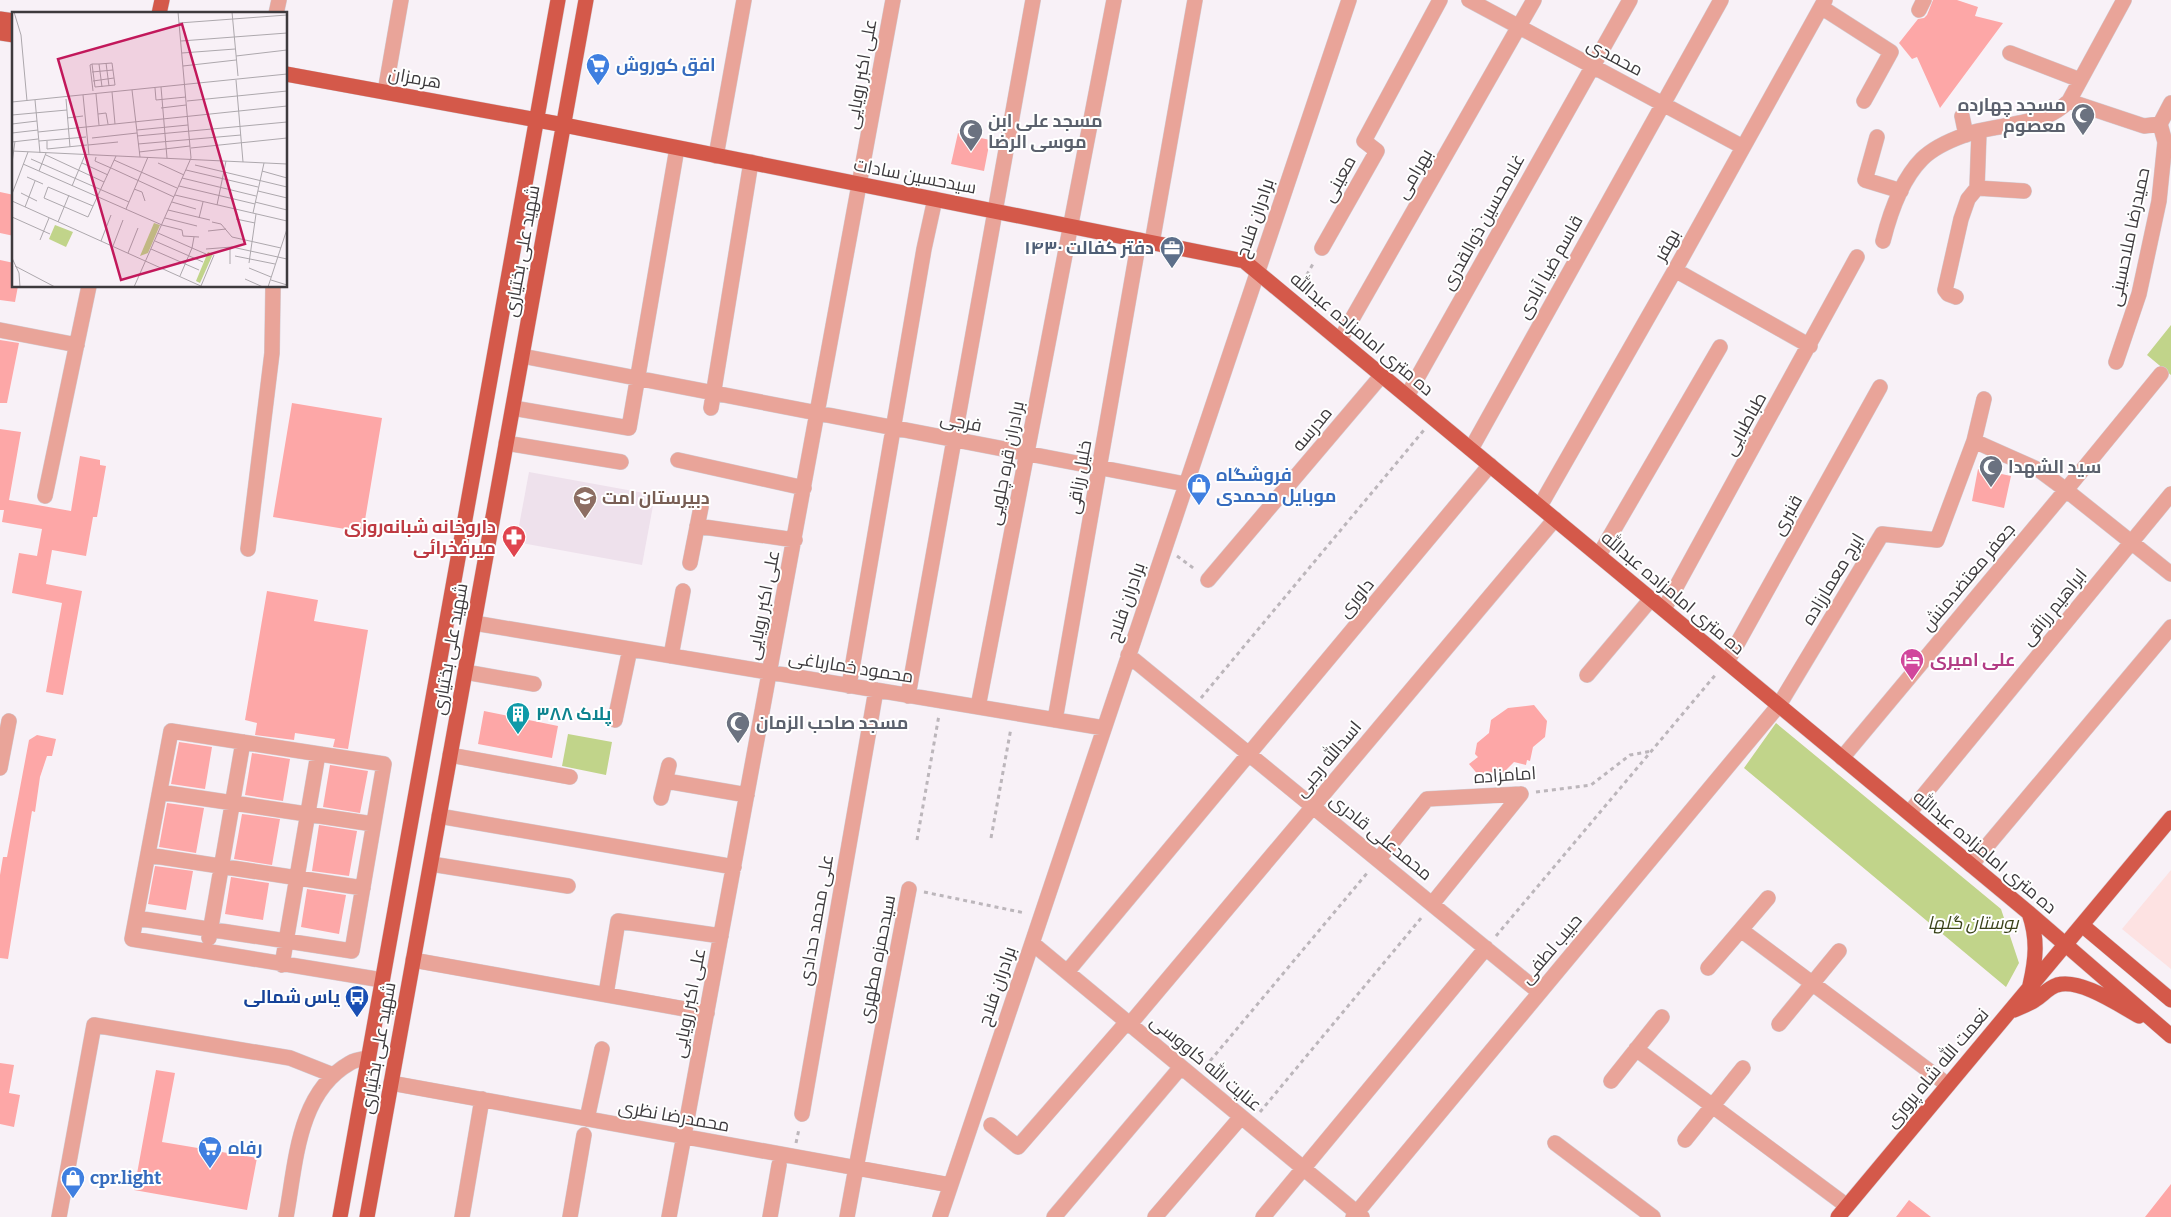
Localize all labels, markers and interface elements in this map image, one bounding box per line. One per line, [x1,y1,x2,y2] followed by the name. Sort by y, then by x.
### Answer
[12,12,288,288] inset map
[840,17,882,131] street label: علی اکبر رویایی
[1583,33,1647,81] street label: محمدی
[585,52,611,86] supermarket icon: افق کوروش
[616,54,716,76] place label: افق کوروش
[387,63,443,93] street label: هرمزان
[1958,94,2066,138] place label: مسجد چهارده معصوم
[2070,102,2096,136] mosque icon: مسجد چهارده معصوم
[988,110,1103,153] place label: مسجد علی ابن موسی الرضا
[958,118,984,152] mosque icon: مسجد علی ابن موسی الرضا
[1391,145,1437,203] street label: بهرامی
[1436,150,1530,294] street label: غلامحسین ذوالقدری
[1317,152,1361,206] street label: معینی
[852,153,978,199] street label: سیدحسین سادات
[2104,166,2154,308] street label: حمیدرضا ملاحسینی
[1231,175,1280,261] street label: برادران فلاح
[500,183,544,319] street label: شهید علی بختیاری
[1512,211,1588,323] street label: قاسم ضیا آبادی
[1649,225,1685,266] street label: بهفر
[1159,235,1185,269] office icon: دفتر کفالت ۱۴۳۰
[1024,237,1154,259] place label: دفتر کفالت ۱۴۳۰
[1286,267,1439,400] street label: ده متری امامزاده عبدالله
[1719,389,1771,459] street label: طباطبایی
[983,399,1030,527] street label: برادران قره چلویی
[1287,402,1337,456] street label: مدرسه
[938,407,984,437] street label: فرجی
[1062,438,1096,516] street label: خلیل رزاقی
[1978,454,2004,488] mosque icon: سید الشهدا
[2008,456,2101,478] place label: سید الشهدا
[1216,464,1336,507] place label: فروشگاه موبایل محمدی
[1186,472,1212,506] shop icon: فروشگاه موبایل محمدی
[572,485,598,519] school or university icon: دبیرستان امت
[602,487,710,509] place label: دبیرستان امت
[1767,491,1807,539] street label: قنبری
[344,516,496,559] place label: داروخانه شبانه‌روزی میرفخرائی
[1916,518,2020,636] street label: جعفر معتضدمنش
[501,524,527,558] pharmacy icon: داروخانه شبانه‌روزی میرفخرائی
[1597,526,1750,659] street label: ده متری امامزاده عبدالله
[1797,529,1870,629] street label: ایرج معمارزاده
[742,548,784,662] street label: علی اکبر رویایی
[1102,559,1151,645] street label: برادران فلاح
[2016,564,2092,651] street label: ابراهیم رزاقی
[1333,574,1379,622] street label: داوری
[428,581,472,717] street label: شهید علی بختیاری
[787,646,915,688] street label: محمود خمارباغی
[1899,647,1925,681] hotel icon: علی امیری
[1930,649,2015,671] place label: علی امیری
[505,701,531,735] building icon: پلاک ۳۸۸
[536,703,612,726] place label: پلاک ۳۸۸
[725,710,751,744] mosque icon: مسجد صاحب الزمان
[756,712,909,734] place label: مسجد صاحب الزمان
[1289,716,1366,802] street label: اسدالله رجبی
[1473,762,1537,788] street label: امامزاده
[1909,785,2062,918] street label: ده متری امامزاده عبدالله
[1325,789,1437,885] street label: محمدعلی قادری
[794,853,838,987] street label: علی محمد حدادی
[854,893,900,1025] street label: سیدحمزه مطهری
[1515,909,1587,989] street label: حبیب لطفی
[1927,912,2020,934] park label: بوستان گلها
[973,943,1022,1029] street label: برادران فلاح
[668,946,710,1060] street label: علی اکبر رویایی
[356,980,400,1116] street label: شهید علی بختیاری
[344,984,370,1018] bus stop icon: یاس شمالی
[244,986,340,1008] place label: یاس شمالی
[1880,1003,1994,1133] street label: نعمت الله شاه پروری
[1146,1009,1267,1116] street label: عنایت‌ الله کاووسی
[617,1095,731,1137] street label: محمدرضا نظری
[197,1135,223,1169] supermarket icon: رفاه
[228,1137,263,1159] place label: رفاه
[60,1165,86,1199] shop icon: cpr.light
[90,1167,161,1189] place label: cpr.light

